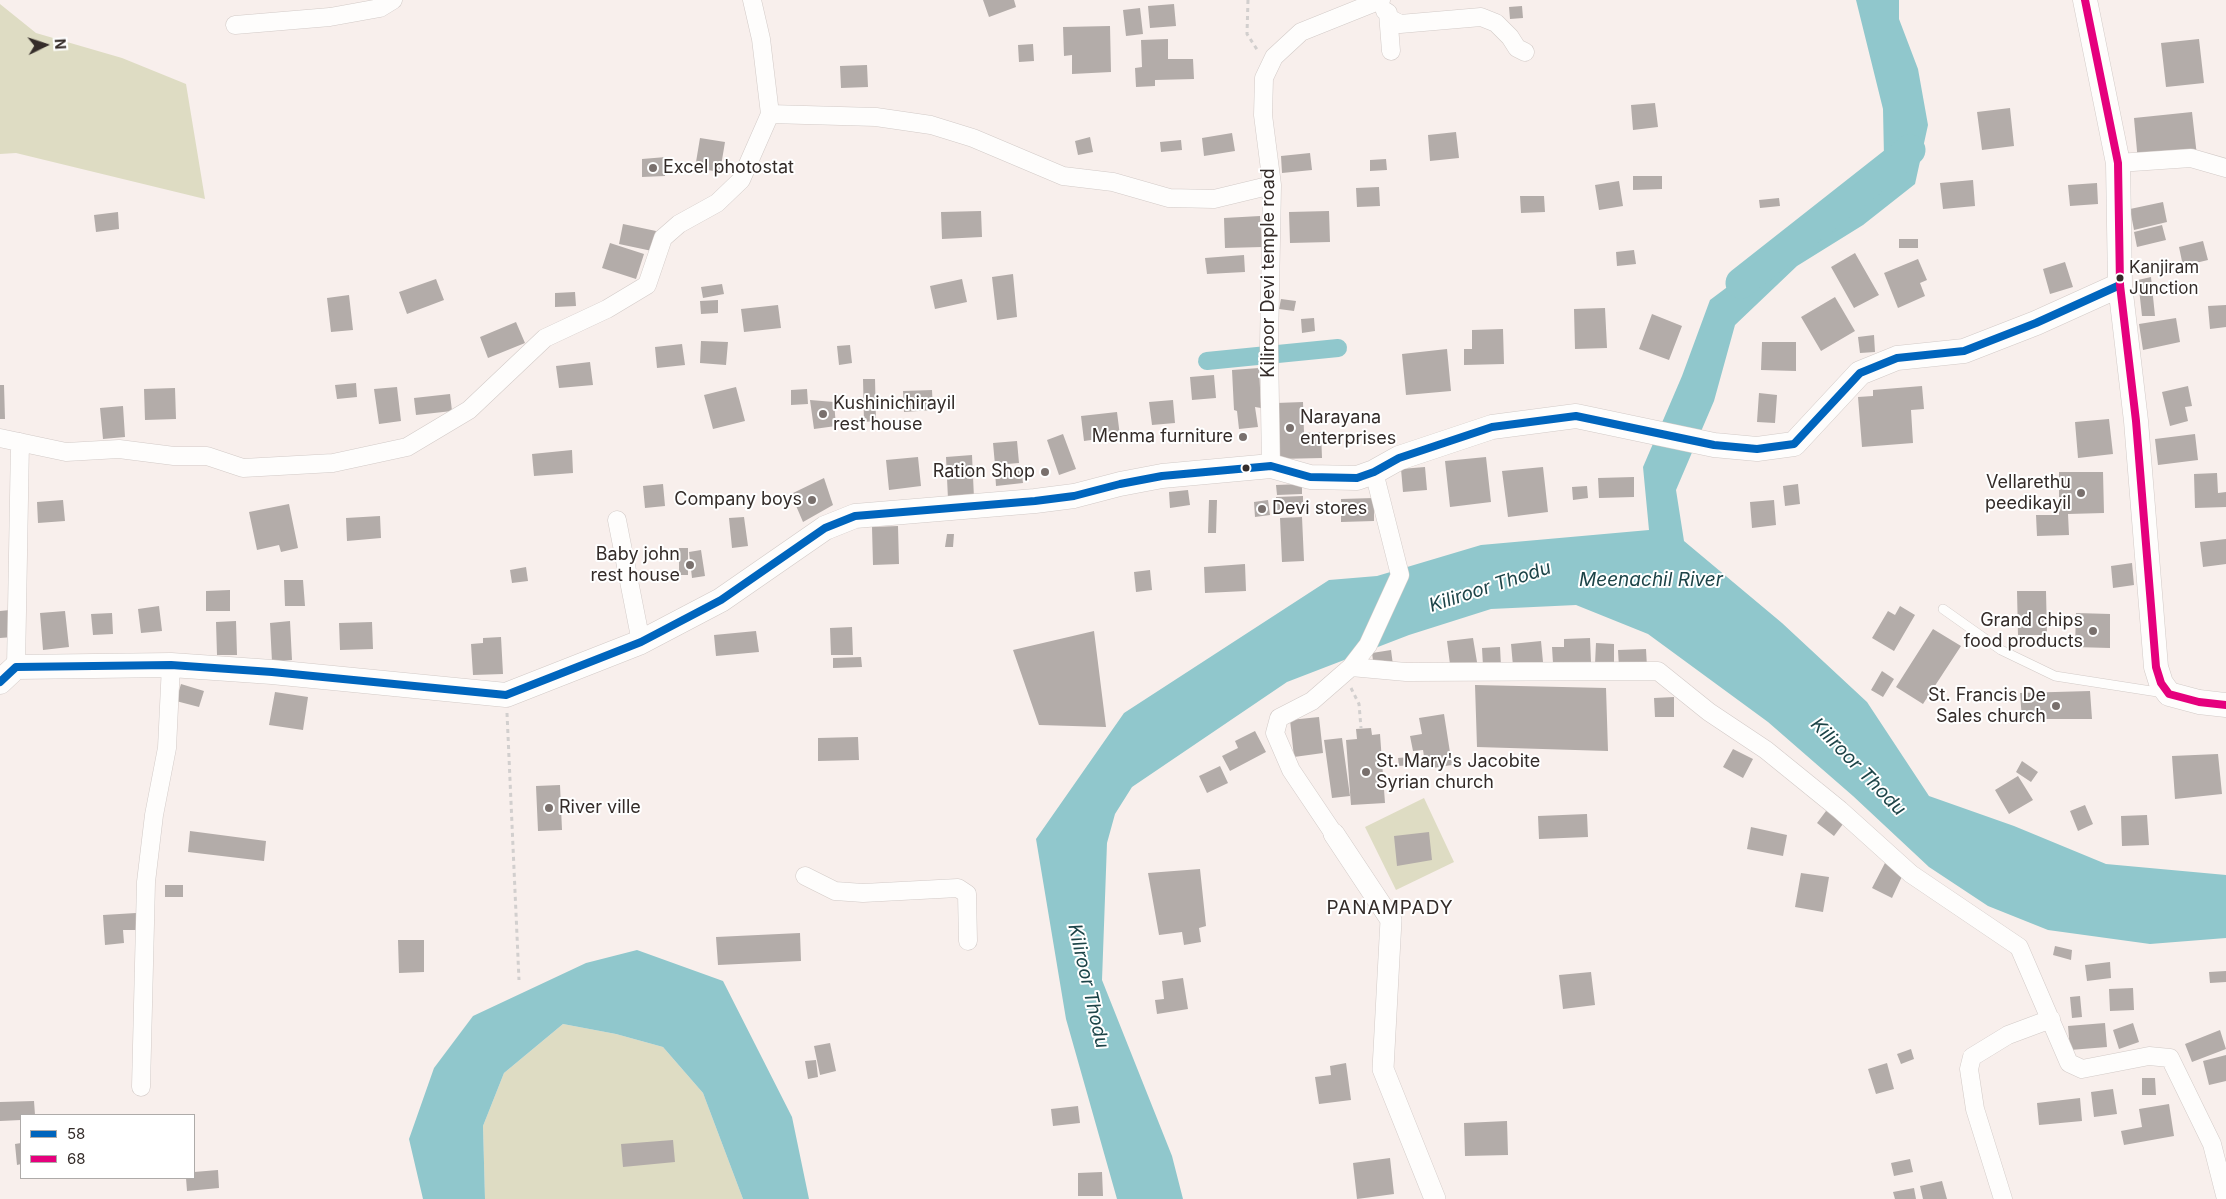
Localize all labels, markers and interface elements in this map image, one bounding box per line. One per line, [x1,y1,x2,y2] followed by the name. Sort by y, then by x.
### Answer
[20,20,70,70] north arrow
[52,38,69,50] text: N
[663,157,794,179] place label: Excel photostat
[647,162,659,174] marker: Excel photostat
[1258,168,1280,378] street label: Kiliroor Devi temple road
[2129,258,2199,298] place label: Kanjiram Junction
[2115,273,2125,283] marker: Kanjiram Junction
[833,393,955,436] place label: Kushinichirayil rest house
[1300,407,1396,449] place label: Narayana enterprises
[817,408,829,420] marker: Kushinichirayil rest house
[1284,422,1296,434] marker: Narayana enterprises
[1092,426,1233,448] place label: Menma furniture
[1237,431,1249,443] marker: Menma furniture
[933,461,1035,483] place label: Ration Shop
[1241,463,1251,473] unlabelled marker
[1039,466,1051,478] marker: Ration Shop
[1985,472,2071,514] place label: Vellarethu peedikayil
[2075,487,2087,499] marker: Vellarethu peedikayil
[674,489,802,511] place label: Company boys
[806,494,818,506] marker: Company boys
[1272,498,1367,520] place label: Devi stores
[1256,503,1268,515] marker: Devi stores
[591,544,680,586] place label: Baby john rest house
[1426,557,1554,617] water label: Kiliroor Thodu
[684,559,696,571] marker: Baby john rest house
[1579,569,1723,591] water label: Meenachil River
[1964,610,2083,652] place label: Grand chips food products
[2087,625,2099,637] marker: Grand chips food products
[1928,685,2046,728] place label: St. Francis De Sales church
[2050,700,2062,712] marker: St. Francis De Sales church
[1806,713,1910,821] water label: Kiliroor Thodu
[1376,751,1540,794] place label: St. Mary's Jacobite Syrian church
[1360,766,1372,778] marker: St. Mary's Jacobite Syrian church
[559,797,641,819] place label: River ville
[543,802,555,814] marker: River ville
[1325,897,1455,919] district label: PANAMPADY
[1063,922,1113,1050] water label: Kiliroor Thodu
[20,1114,195,1179] legend
[67,1124,85,1143] text: 58
[67,1149,86,1168] text: 68

